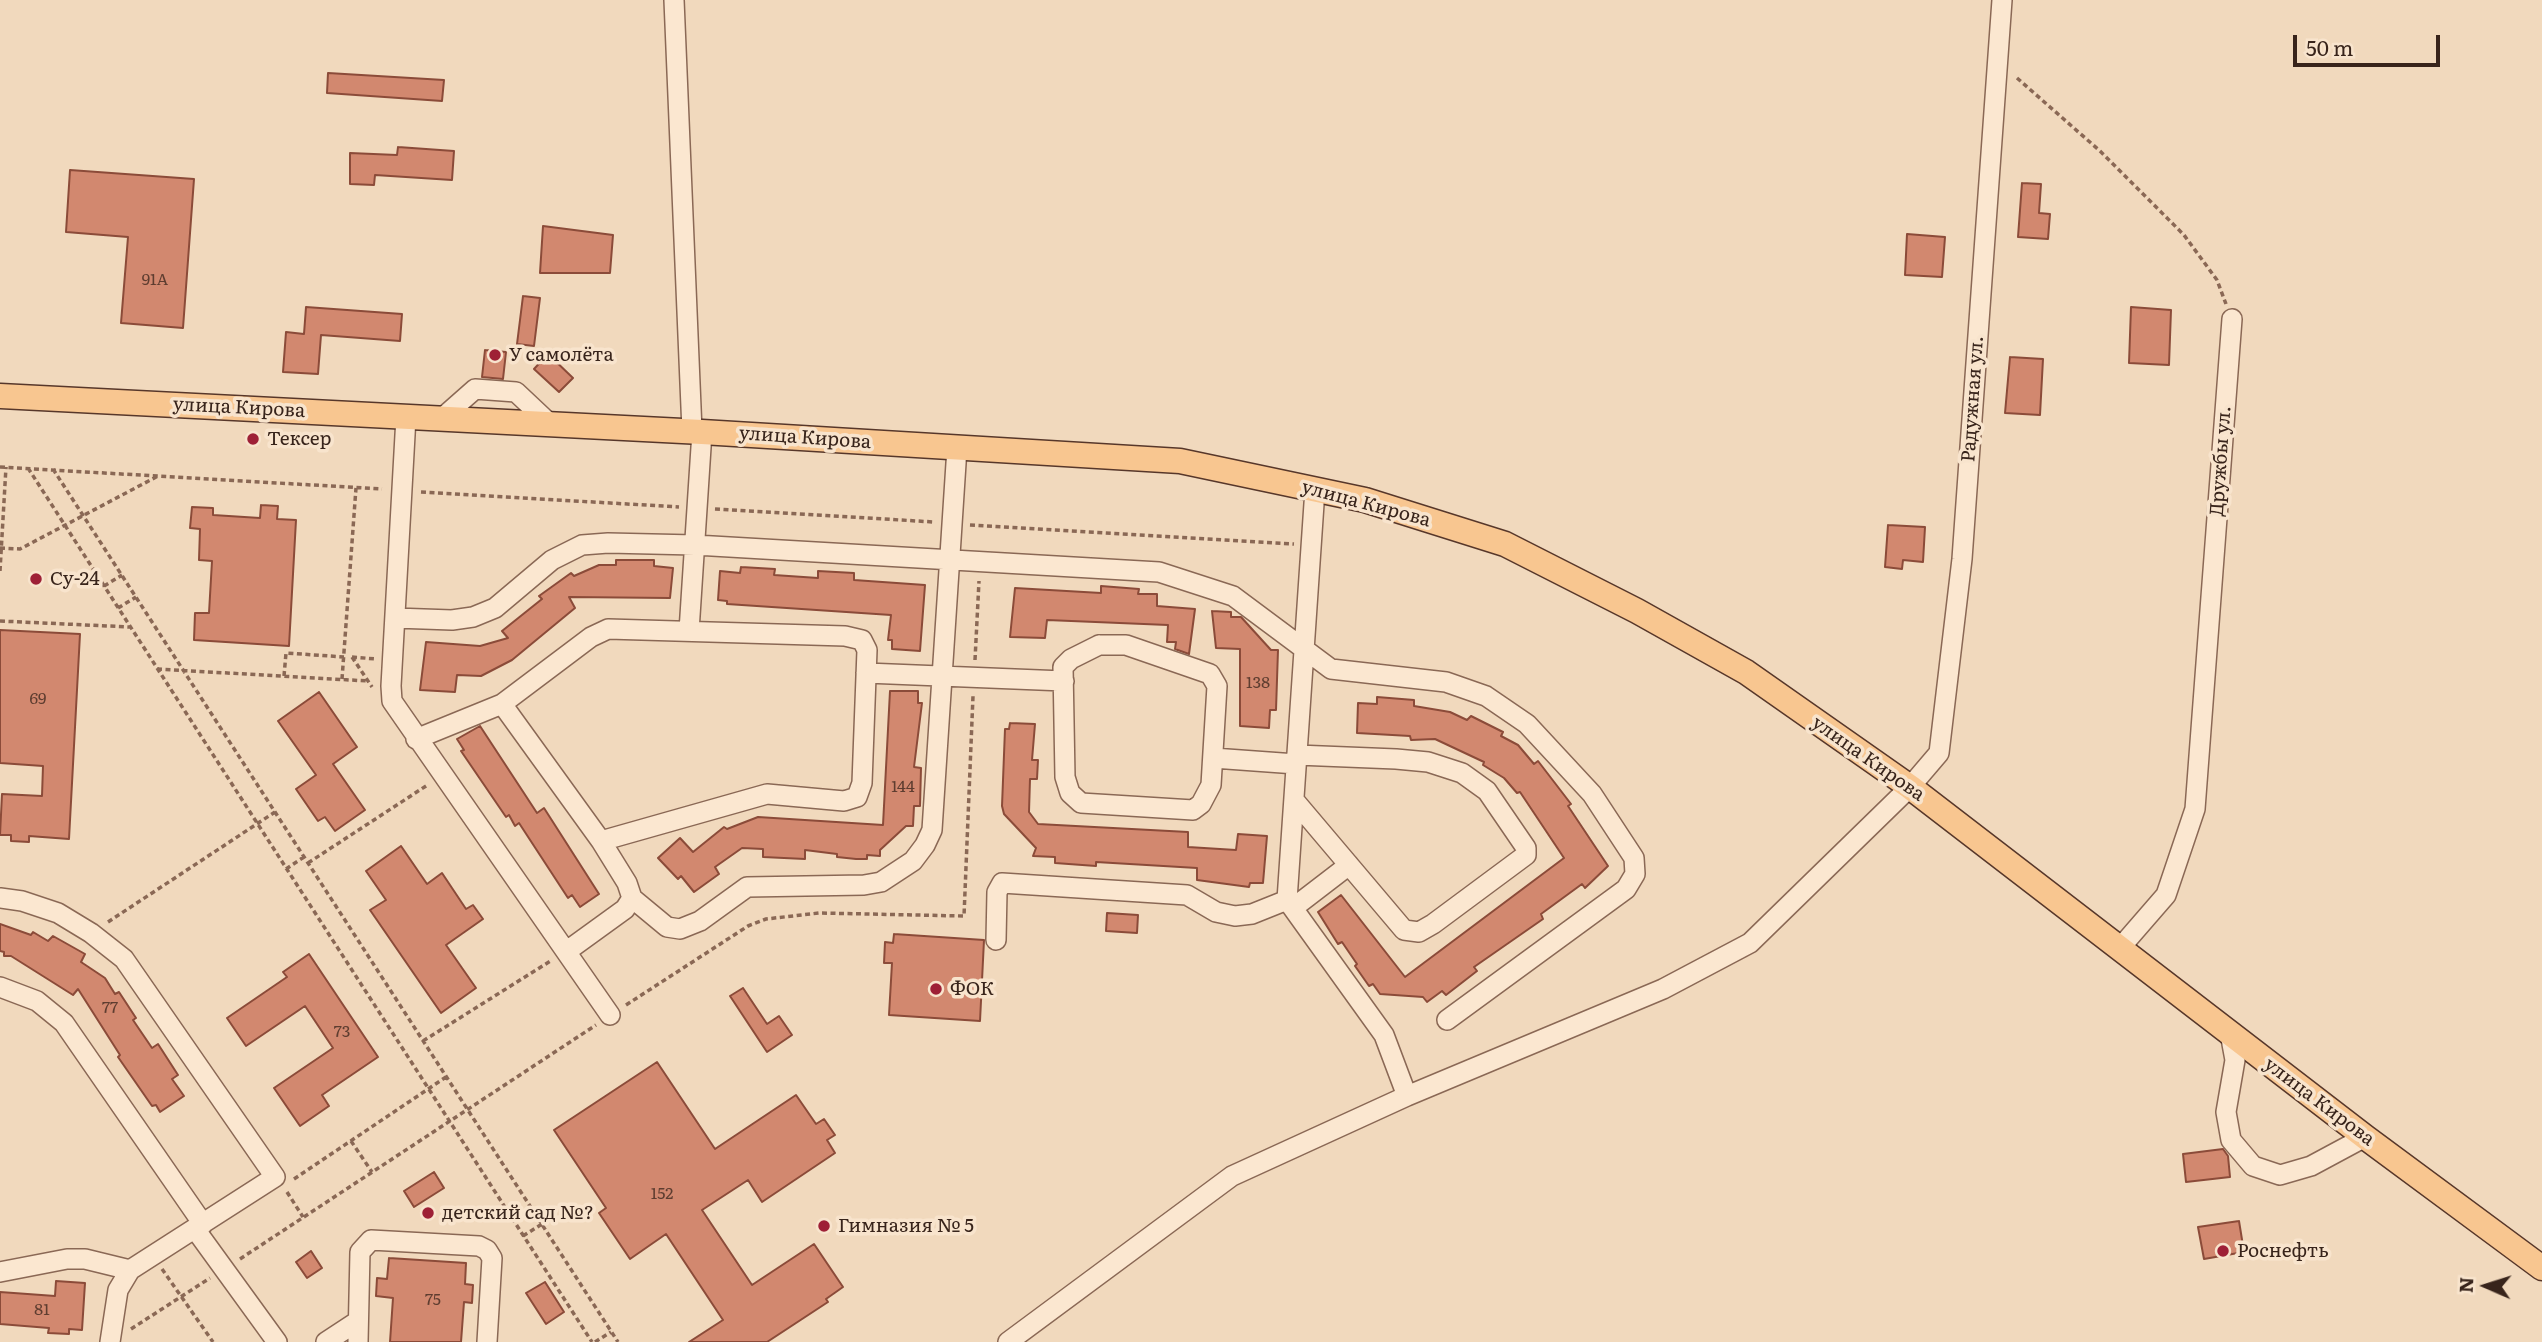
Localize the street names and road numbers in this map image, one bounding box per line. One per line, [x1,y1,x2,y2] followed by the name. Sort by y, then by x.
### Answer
[1957,335,1989,463] street label: Радужная ул.
[172,393,306,423] street label: улица Кирова
[2206,405,2236,517] street label: Дружбы ул.
[738,422,872,454] street label: улица Кирова
[1299,476,1433,532] street label: улица Кирова
[1807,712,1929,806] street label: улица Кирова
[2259,1053,2379,1151] street label: улица Кирова

